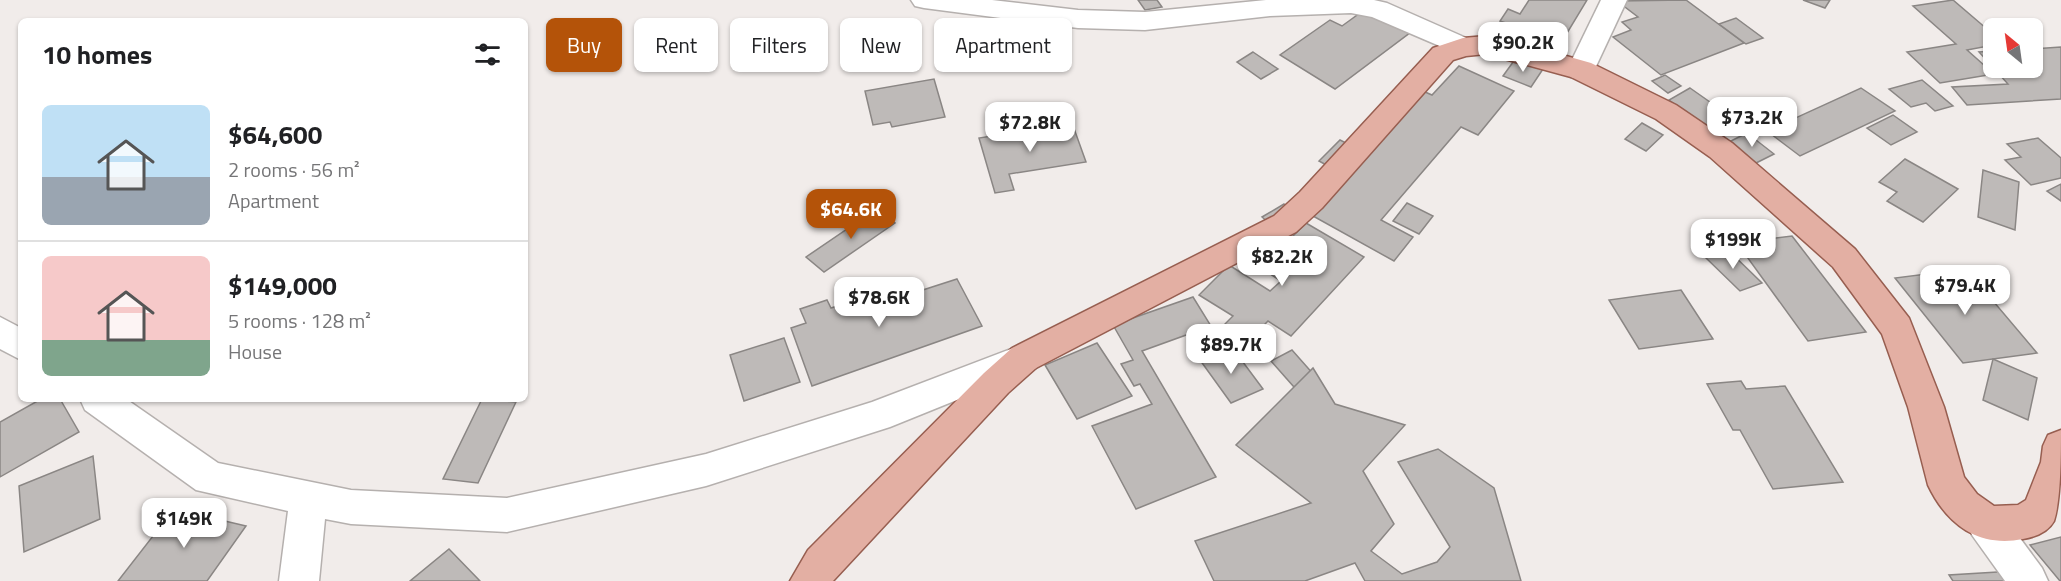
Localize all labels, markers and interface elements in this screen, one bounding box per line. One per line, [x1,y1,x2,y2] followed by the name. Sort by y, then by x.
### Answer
[546,18,622,72] chip: Buy
[634,18,718,72] chip: Rent
[730,18,828,72] chip: Filters
[840,18,922,72] chip: New
[934,18,1072,72] chip: Apartment
[1983,18,2043,78] north arrow
[1983,18,2043,78] map controls
[1474,22,1572,73] pin: $90.2K
[1492,26,1554,57] text: $90.2K
[42,35,152,74] text: 10 homes
[471,38,504,71] icon: filters
[1703,97,1801,148] pin: $73.2K
[1721,101,1783,132] text: $73.2K
[981,102,1079,153] pin: $72.8K
[999,106,1061,137] text: $72.8K
[228,115,322,154] text: $64,600
[90,129,162,201] icon: home
[228,154,360,185] text: 2 rooms · 56 m²
[228,185,319,216] text: Apartment
[802,189,900,240] pin: $64.6K
[820,193,882,224] text: $64.6K
[1691,219,1775,270] pin: $199K
[1705,223,1761,254] text: $199K
[1233,236,1331,287] pin: $82.2K
[1251,240,1313,271] text: $82.2K
[1916,265,2014,316] pin: $79.4K
[228,266,337,305] text: $149,000
[1934,269,1996,300] text: $79.4K
[830,277,928,328] pin: $78.6K
[90,280,162,352] icon: home
[848,281,910,312] text: $78.6K
[228,305,371,336] text: 5 rooms · 128 m²
[1182,324,1280,375] pin: $89.7K
[1200,328,1262,359] text: $89.7K
[228,336,282,367] text: House
[142,498,226,549] pin: $149K
[156,502,212,533] text: $149K

